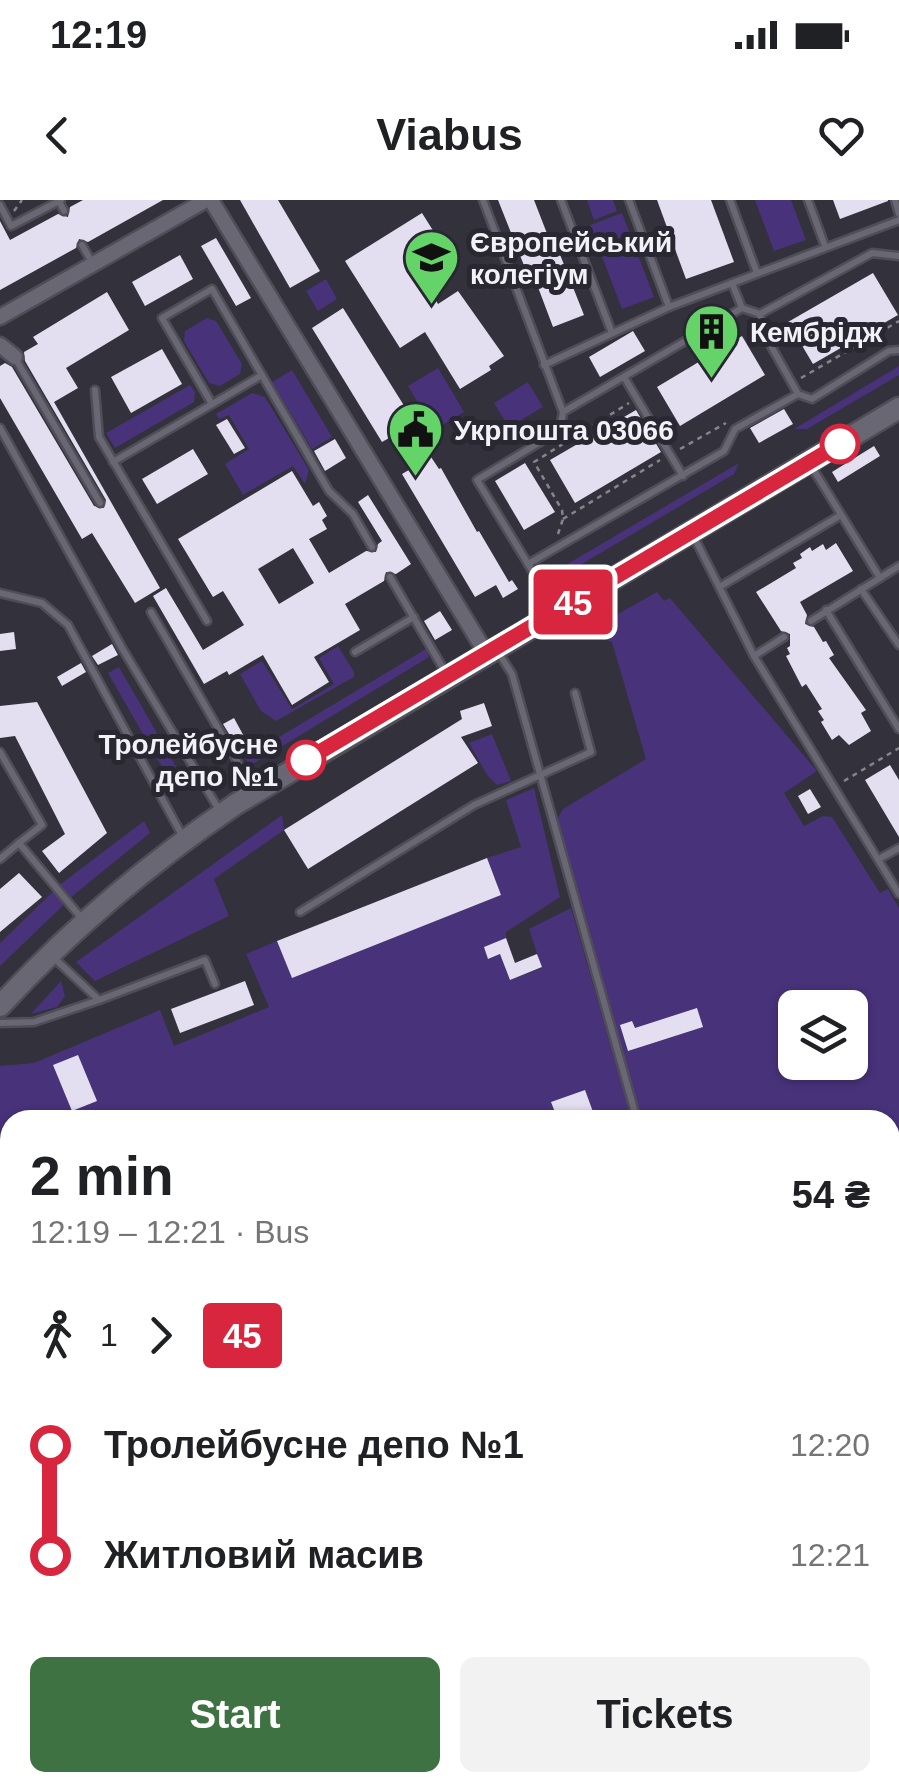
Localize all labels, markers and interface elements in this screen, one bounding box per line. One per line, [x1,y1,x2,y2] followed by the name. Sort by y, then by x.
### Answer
[50,14,147,56] text: 12:19
[30,108,85,163] icon: back
[814,108,869,163] icon: heart
[376,109,523,160] text: Viabus
[470,227,672,290] place label: Європейський колегіум
[401,228,461,307] school or university icon: Європейський колегіум
[681,302,741,381] building icon: Кембрідж
[750,317,884,348] place label: Кембрідж
[385,400,445,479] public building icon: Укрпошта 03066
[454,415,674,446] place label: Укрпошта 03066
[821,425,859,463] unlabelled marker
[528,570,618,634] line badge: 45
[554,583,592,622] text: 45
[98,729,278,792] place label: Тролейбусне депо №1
[287,741,325,779] marker: Тролейбусне депо №1
[778,990,868,1080] map controls
[778,990,868,1080] button: layers
[30,1145,174,1207] text: 2 min
[792,1174,870,1216] text: 54 ₴
[30,1214,309,1250] text: 12:19 – 12:21 · Bus
[30,1308,85,1363] icon: walk
[133,1308,188,1363] icon: forward
[223,1316,262,1355] text: 45
[100,1317,118,1353] text: 1
[104,1424,524,1466] text: Тролейбусне депо №1
[790,1427,870,1463] text: 12:20
[104,1534,424,1576] text: Житловий масив
[790,1537,870,1573] text: 12:21
[30,1657,440,1772] button: Start
[460,1657,870,1772] button: Tickets

